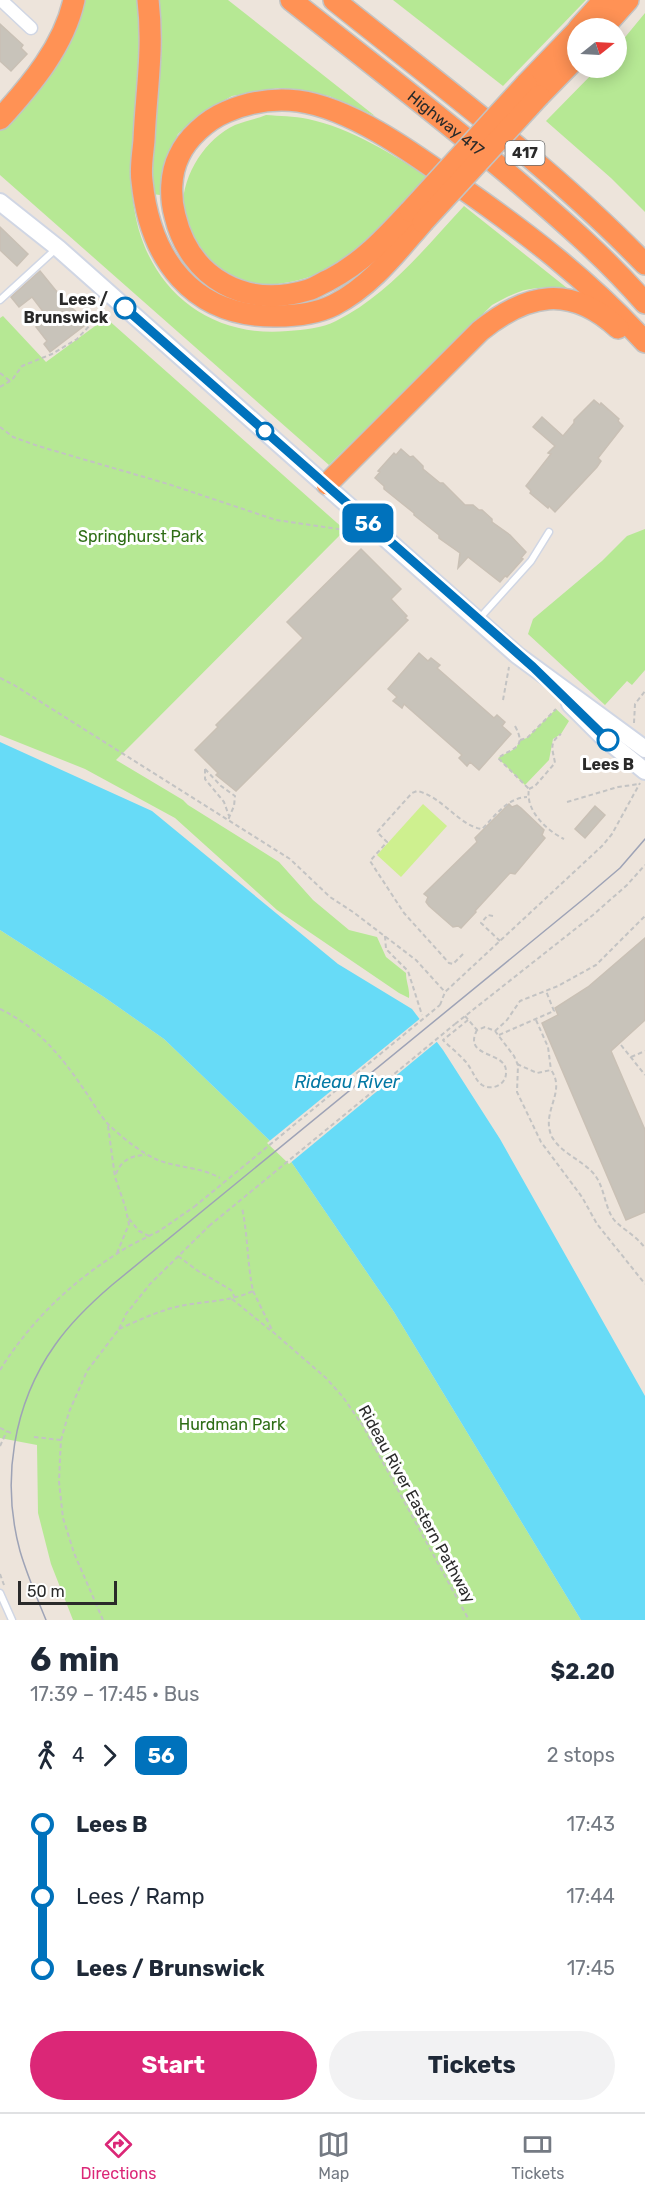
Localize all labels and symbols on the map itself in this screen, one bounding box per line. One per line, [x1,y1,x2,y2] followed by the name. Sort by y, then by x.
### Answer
[567,18,627,78] north arrow
[404,86,488,160] street label: Highway 417
[506,141,544,165] road number: 417
[24,290,109,327] place label: Lees / Brunswick
[114,297,136,319] marker: Lees / Brunswick
[256,422,274,440] unlabelled marker
[341,504,395,542] line badge: 56
[78,527,205,546] park label: Springhurst Park
[597,729,619,751] marker: Lees B
[582,755,634,774] place label: Lees B
[294,1071,401,1093] water label: Rideau River
[355,1402,479,1606] street label: Rideau River Eastern Pathway
[179,1415,286,1434] park label: Hurdman Park
[18,1578,117,1606] scale bar

